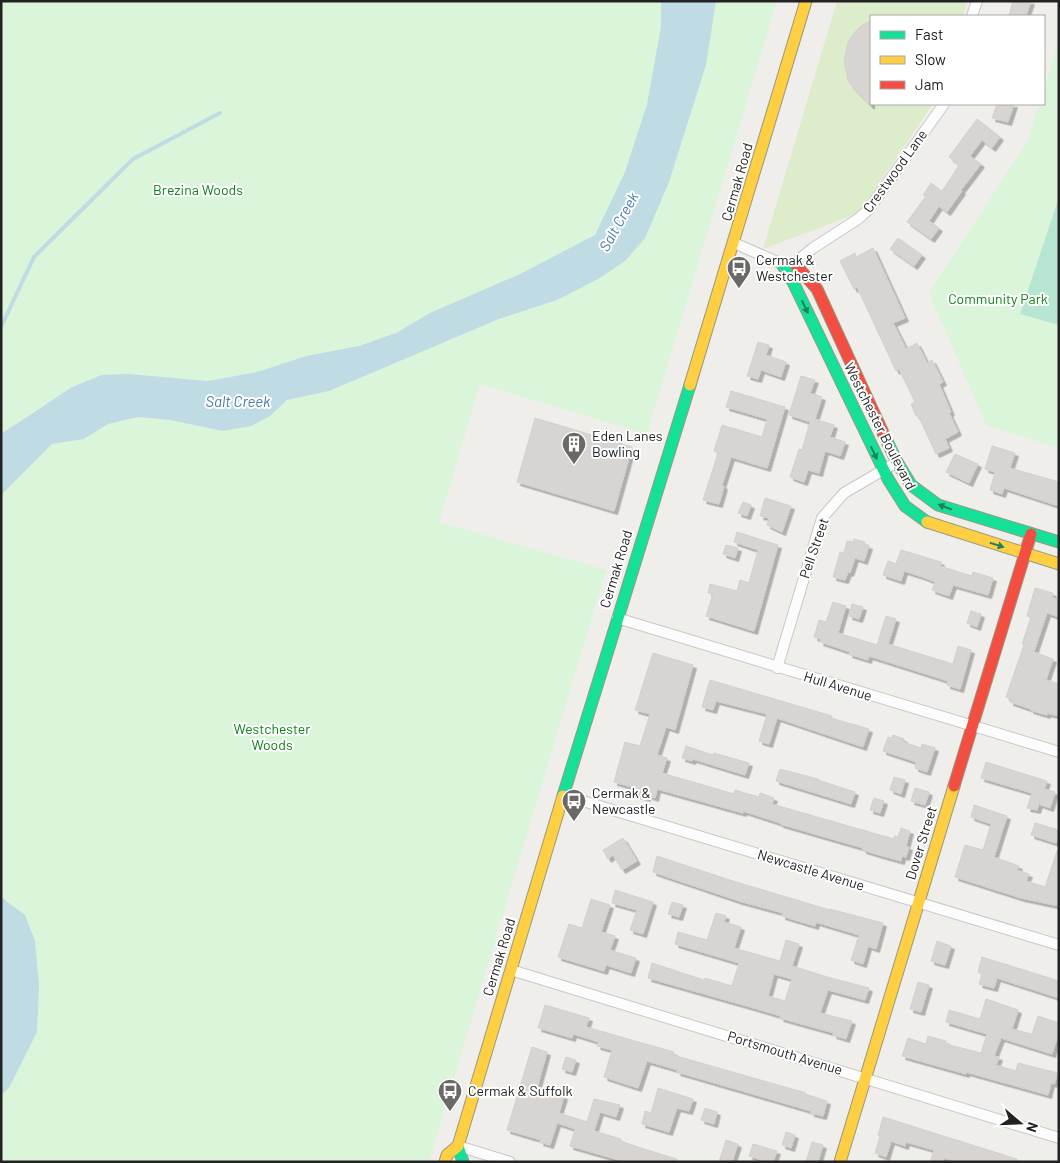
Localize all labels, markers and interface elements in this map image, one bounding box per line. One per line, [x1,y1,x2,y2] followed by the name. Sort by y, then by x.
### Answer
[870,15,1045,105] legend
[915,25,943,43] text: Fast
[915,50,946,68] text: Slow
[915,75,944,93] text: Jam
[859,126,930,215] street label: Crestwood Lane
[717,141,756,223] street label: Cermak Road
[153,181,243,198] park label: Brezina Woods
[595,188,642,254] water label: Salt Creek
[756,251,833,284] place label: Cermak & Westchester
[726,255,752,289] bus stop icon: Cermak & Westchester
[948,290,1048,307] park label: Community Park
[800,299,809,314] one-way arrow
[841,359,920,492] street label: Westchester Boulevard
[206,392,271,410] water label: Salt Creek
[592,427,663,460] place label: Eden Lanes Bowling
[561,431,587,465] building icon: Eden Lanes Bowling
[871,446,879,460] one-way arrow
[937,503,952,511] one-way arrow
[795,515,832,580] street label: Pell Street
[596,528,635,610] street label: Cermak Road
[990,541,1005,549] one-way arrow
[802,667,874,704] street label: Hull Avenue
[234,720,310,753] park label: Westchester Woods
[592,784,656,817] place label: Cermak & Newcastle
[561,788,587,822] bus stop icon: Cermak & Newcastle
[901,804,940,882] street label: Dover Street
[756,845,867,894] street label: Newcastle Avenue
[479,916,518,998] street label: Cermak Road
[726,1027,845,1078] street label: Portsmouth Avenue
[437,1078,463,1112] bus stop icon: Cermak & Suffolk
[468,1082,572,1099] place label: Cermak & Suffolk
[995,1098,1045,1148] north arrow
[1023,1120,1042,1135] text: N

